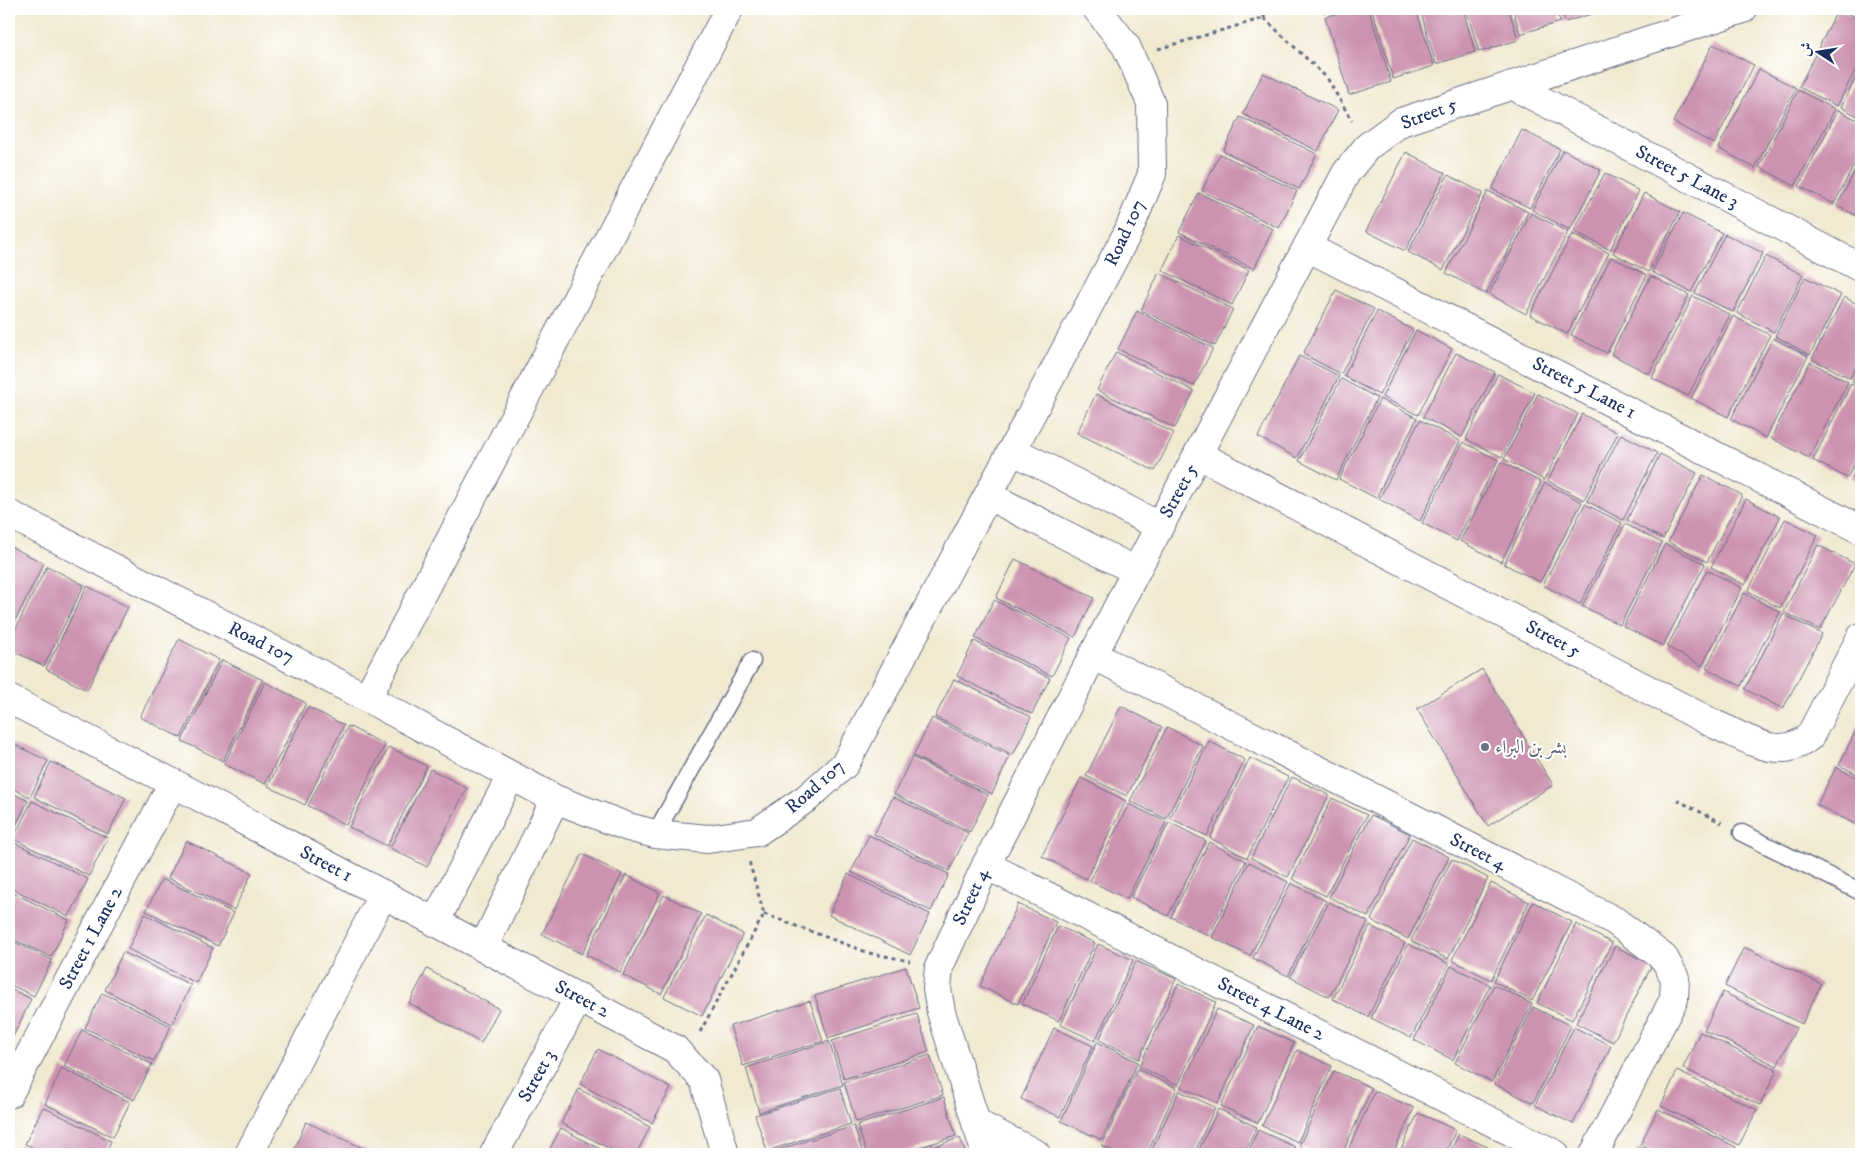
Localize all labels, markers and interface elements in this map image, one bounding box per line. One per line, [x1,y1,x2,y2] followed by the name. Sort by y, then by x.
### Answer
[1792,28,1842,78] north arrow
[1796,41,1817,58] text: ش
[1398,93,1461,135] street label: Street 5
[1632,140,1742,214] street label: Street 5 Lane 3
[1100,196,1150,270] street label: Road 107
[1528,352,1640,424] street label: Street 5 Lane 1
[1155,459,1203,522] street label: Street 5
[1522,615,1585,663] street label: Street 5
[224,617,298,669] street label: Road 107
[1495,736,1568,759] place label: بشر بن البراء
[1479,741,1491,753] marker: بشر بن البراء
[781,755,849,819] street label: Road 107
[1446,828,1511,876] street label: Street 4
[296,841,356,887] street label: Street 1
[948,864,995,929] street label: Street 4
[54,882,128,993] street label: Street 1 Lane 2
[1214,972,1329,1046] street label: Street 4 Lane 2
[551,975,614,1023] street label: Street 2
[513,1046,561,1106] street label: Street 3

